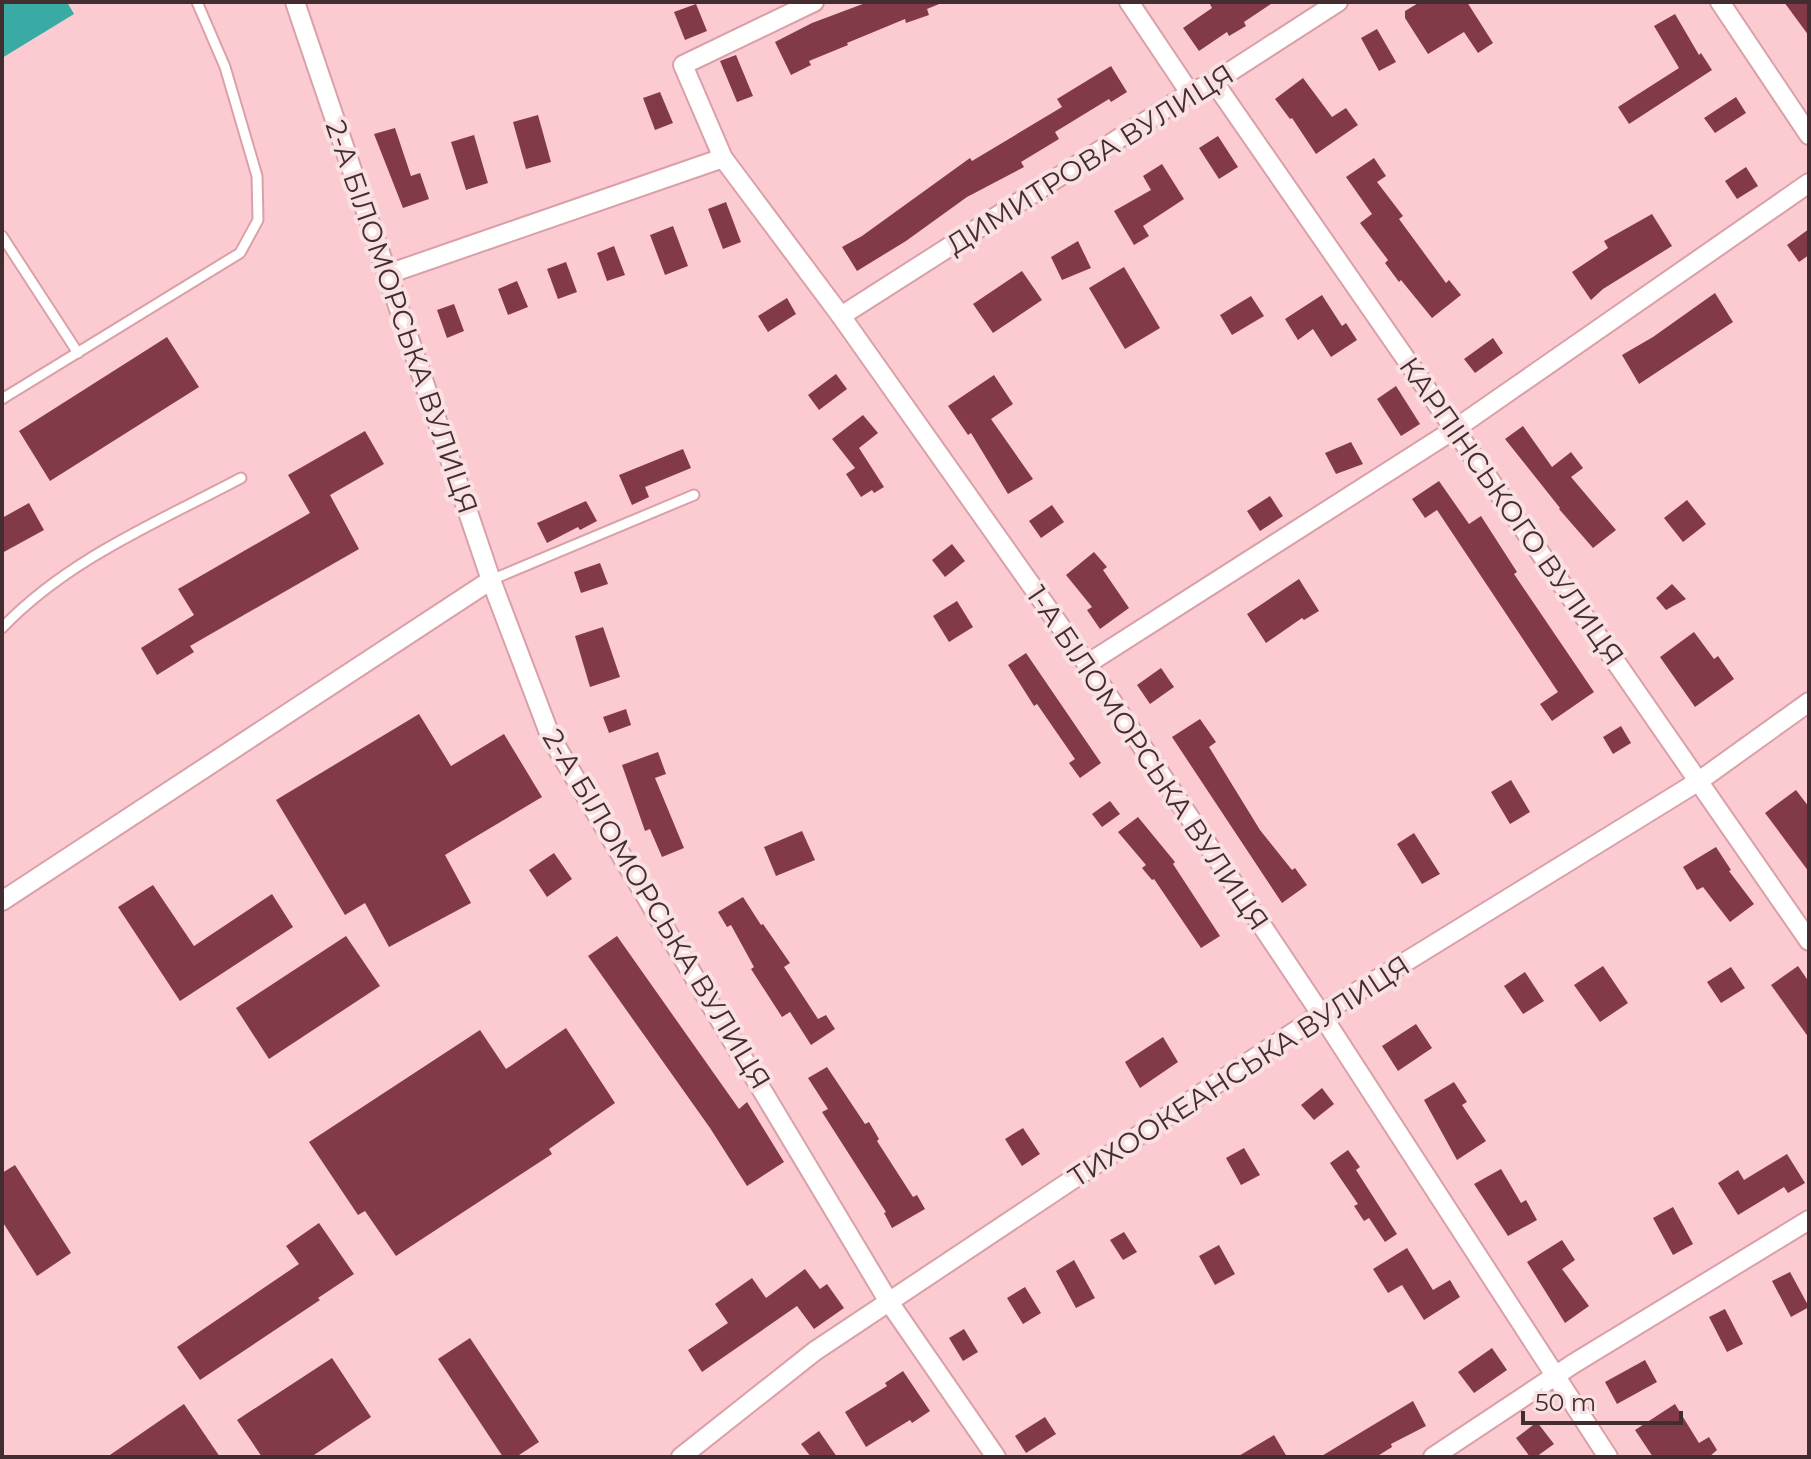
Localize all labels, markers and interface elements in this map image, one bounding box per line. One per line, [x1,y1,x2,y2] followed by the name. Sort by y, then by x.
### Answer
[940,57,1240,261] street label: ДИМИТРОВА ВУЛИЦЯ
[319,116,485,518] street label: 2-А БІЛОМОРСЬКА ВУЛИЦЯ
[1392,350,1632,672] street label: КАРПІНСЬКОГО ВУЛИЦЯ
[1020,579,1276,937] street label: 1-А БІЛОМОРСЬКА ВУЛИЦЯ
[536,723,778,1095] street label: 2-А БІЛОМОРСЬКА ВУЛИЦЯ
[1062,948,1416,1194] street label: ТИХООКЕАНСЬКА ВУЛИЦЯ
[1523,1375,1681,1425] scale bar
[1535,1388,1596,1417] text: 50 m

